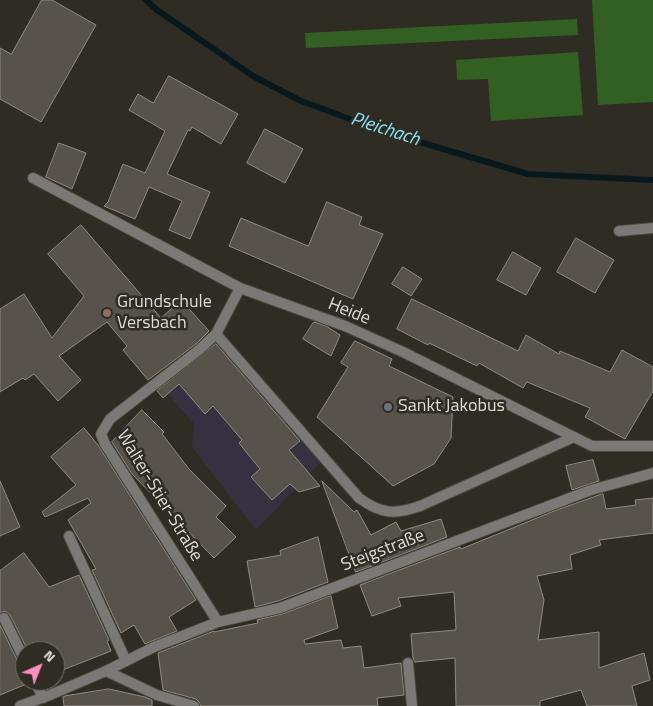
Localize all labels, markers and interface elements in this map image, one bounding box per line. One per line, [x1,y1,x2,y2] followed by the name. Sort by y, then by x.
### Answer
[348,108,422,152] water label: Pleichach
[117,292,212,334] place label: Grundschule Versbach
[325,294,373,330] street label: Heide
[101,307,113,319] marker: Grundschule Versbach
[398,396,505,418] place label: Sankt Jakobus
[382,401,394,413] marker: Sankt Jakobus
[111,426,207,566] street label: Walter-Stier-Straße
[338,525,428,577] street label: Steigstraße
[15,641,65,691] north arrow
[39,645,61,666] text: N

